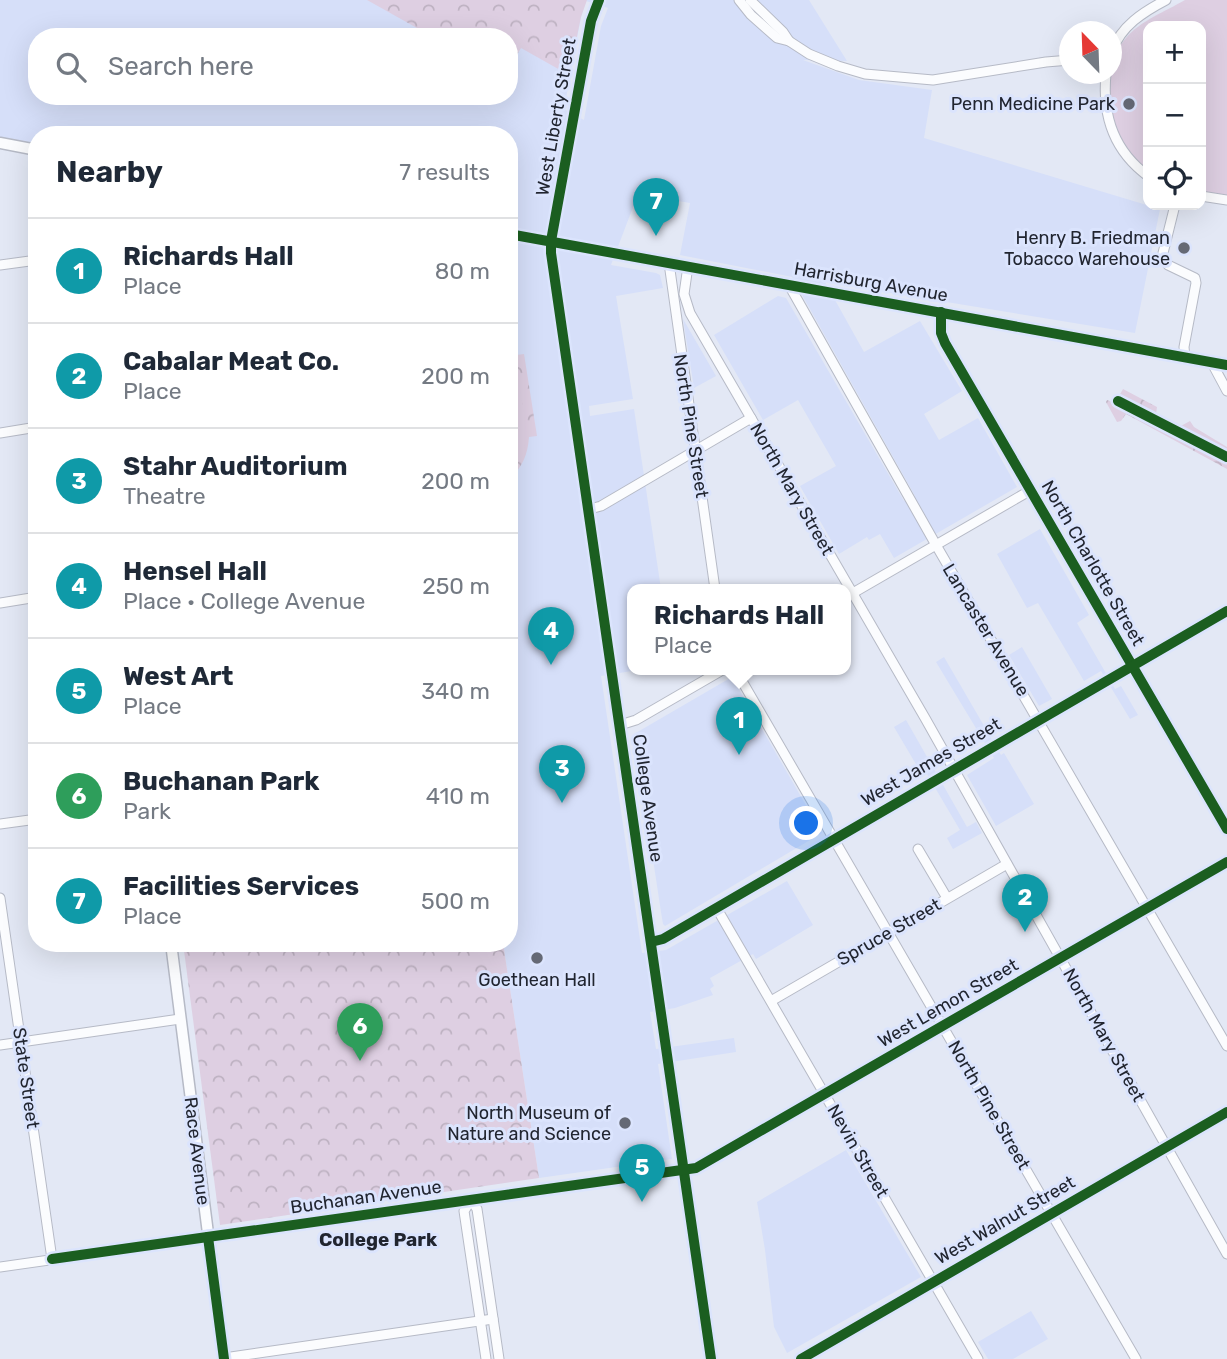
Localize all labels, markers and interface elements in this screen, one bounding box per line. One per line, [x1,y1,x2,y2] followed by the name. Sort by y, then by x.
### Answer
[1059,21,1122,84] north arrow
[1143,21,1206,210] map controls
[1143,21,1206,84] button: +
[28,28,518,105] search box
[531,36,581,198] street label: West Liberty Street
[52,48,90,86] icon: search
[108,51,254,82] text: Search here
[1143,84,1206,147] button: −
[951,93,1116,115] place label: Penn Medicine Park
[1121,96,1137,112] marker: Penn Medicine Park
[1143,147,1206,210] button: locate
[56,154,163,190] text: Nearby
[399,158,490,186] text: 7 results
[633,178,679,236] pin: 7
[1004,227,1170,270] place label: Henry B. Friedman Tobacco Warehouse
[1176,240,1192,256] marker: Henry B. Friedman Tobacco Warehouse
[123,241,294,272] text: Richards Hall
[73,257,85,285] text: 1
[435,257,490,285] text: 80 m
[792,258,950,306] street label: Harrisburg Avenue
[123,272,182,300] text: Place
[123,346,339,377] text: Cabalar Meat Co.
[669,352,713,500] street label: North Pine Street
[72,362,86,390] text: 2
[421,362,490,390] text: 200 m
[123,377,182,405] text: Place
[745,419,839,559] street label: North Mary Street
[123,451,348,482] text: Stahr Auditorium
[71,467,87,495] text: 3
[421,467,490,495] text: 200 m
[1037,477,1149,649] street label: North Charlotte Street
[123,482,206,510] text: Theatre
[123,556,267,587] text: Hensel Hall
[938,560,1034,700] street label: Lancaster Avenue
[71,572,87,600] text: 4
[422,572,490,600] text: 250 m
[627,584,851,675] popup
[123,587,365,615] text: Place · College Avenue
[654,600,824,631] text: Richards Hall
[528,607,574,665] pin: 4
[654,631,712,659] text: Place
[123,661,233,692] text: West Art
[72,677,86,705] text: 5
[421,677,490,705] text: 340 m
[123,692,182,720] text: Place
[716,697,762,755] pin: 1
[857,713,1005,811] street label: West James Street
[628,733,668,863] street label: College Avenue
[539,745,585,803] pin: 3
[123,766,320,797] text: Buchanan Park
[72,782,86,810] text: 6
[426,782,490,810] text: 410 m
[123,797,171,825] text: Park
[789,806,823,840] your location
[123,871,359,902] text: Facilities Services
[1002,874,1048,932] pin: 2
[72,887,86,915] text: 7
[421,887,490,915] text: 500 m
[833,893,945,971] street label: Spruce Street
[123,902,182,930] text: Place
[529,950,545,966] marker: Goethean Hall
[874,954,1022,1052] street label: West Lemon Street
[1058,964,1150,1106] street label: North Mary Street
[478,969,596,991] place label: Goethean Hall
[337,1003,383,1061] pin: 6
[8,1026,44,1130] street label: State Street
[943,1037,1035,1173] street label: North Pine Street
[179,1096,215,1206] street label: Race Avenue
[822,1100,894,1202] street label: Nevin Street
[447,1102,611,1145] place label: North Museum of Nature and Science
[617,1115,633,1131] marker: North Museum of Nature and Science
[619,1144,665,1202] pin: 5
[931,1171,1079,1269] street label: West Walnut Street
[289,1175,443,1219] street label: Buchanan Avenue
[319,1228,437,1251] district label: College Park

